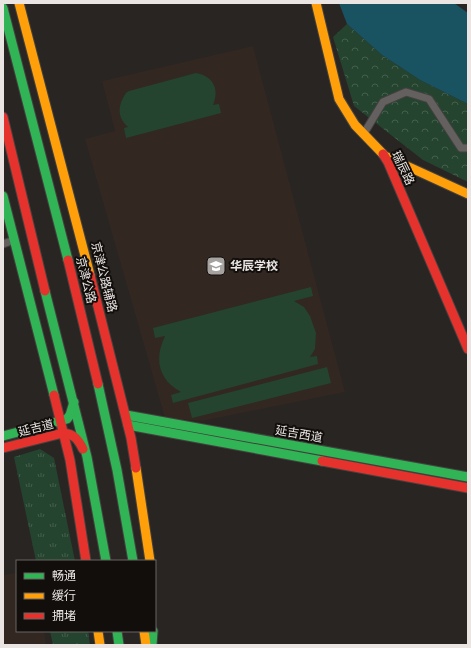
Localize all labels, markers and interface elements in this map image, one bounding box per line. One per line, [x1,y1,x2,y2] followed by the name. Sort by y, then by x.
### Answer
[389,149,417,187] street label: 瑞辰路
[88,240,120,314] street label: 京津公路辅路
[73,255,99,305] street label: 京津公路
[205,255,227,277] school or university icon: 华辰学校
[230,259,278,273] place label: 华辰学校
[17,417,55,439] street label: 延吉道
[274,423,324,445] street label: 延吉西道
[16,560,156,632] legend
[52,569,76,583] text: 畅通
[52,589,76,603] text: 缓行
[52,609,76,623] text: 拥堵

